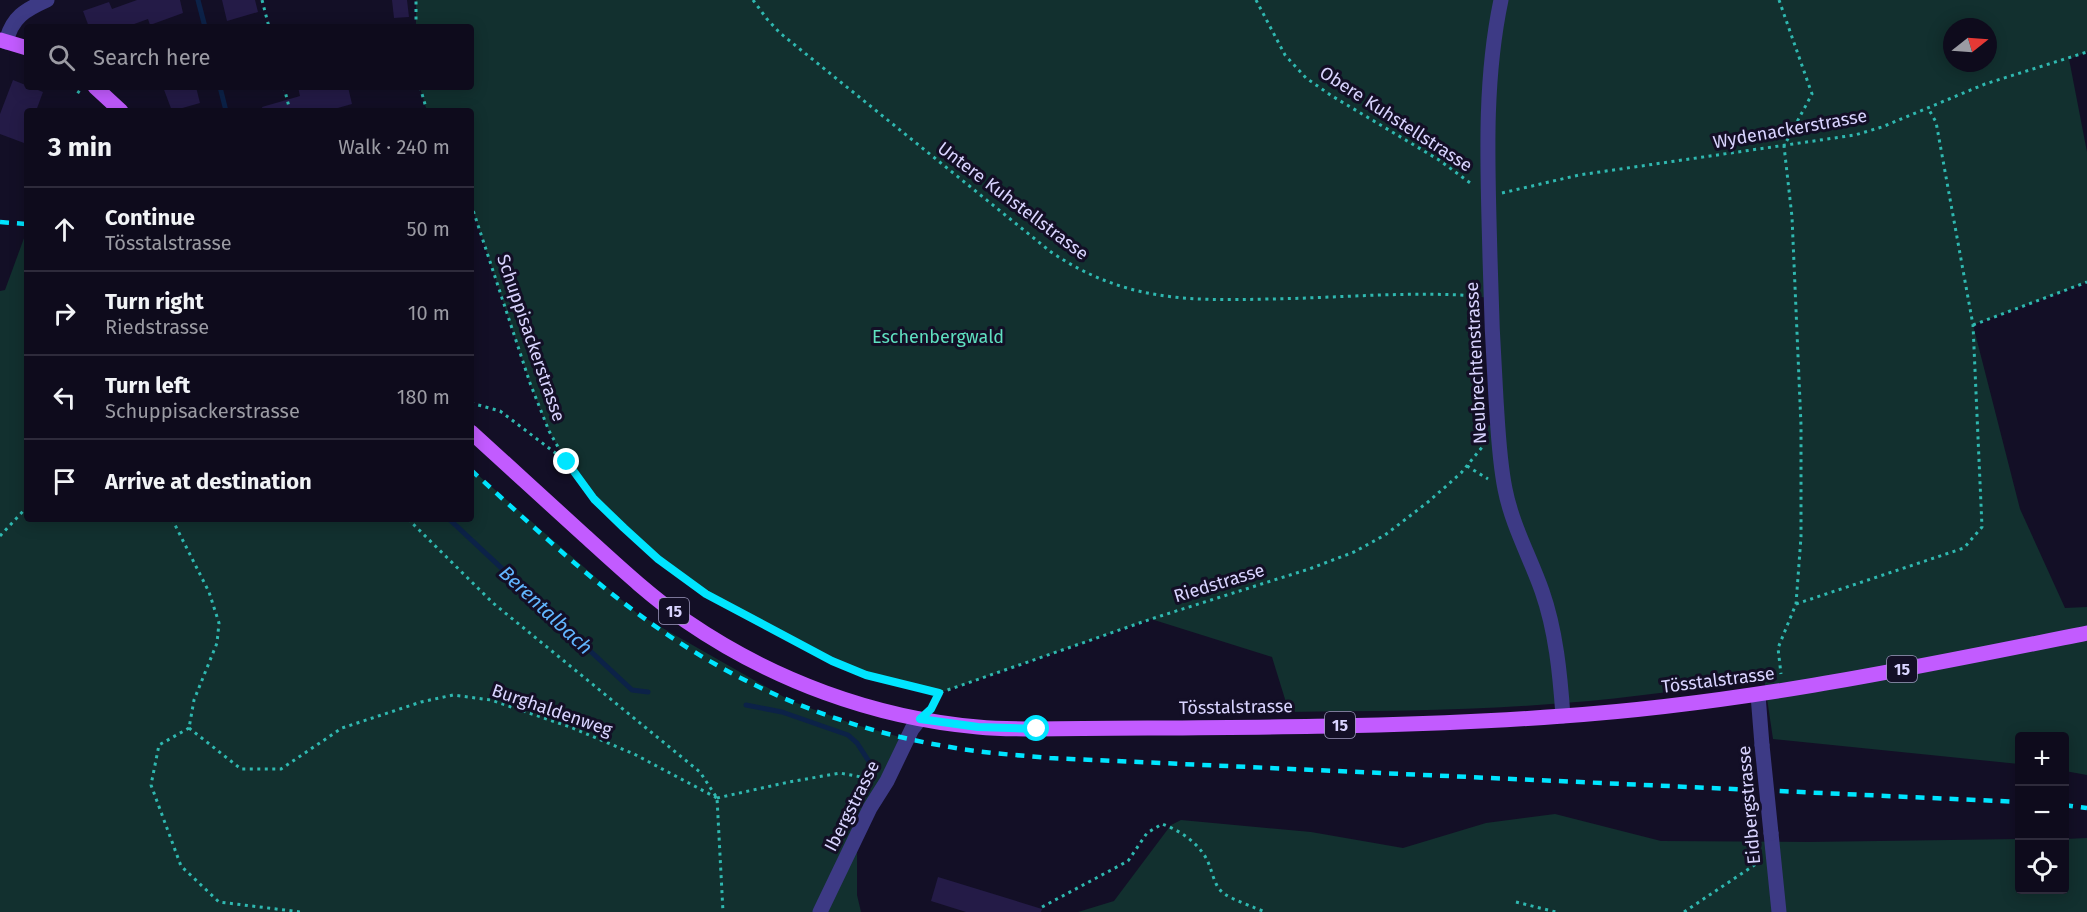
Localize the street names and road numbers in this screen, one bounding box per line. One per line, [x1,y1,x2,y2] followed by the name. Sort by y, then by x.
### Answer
[1315,61,1477,177] street label: Obere Kuhstellstrasse
[1711,105,1869,153] street label: Wydenackerstrasse
[933,137,1093,265] street label: Untere Kuhstellstrasse
[492,252,570,424] street label: Schuppisackerstrasse
[1461,281,1491,445] street label: Neubrechtenstrasse
[1171,559,1267,607] street label: Riedstrasse
[659,598,689,624] road number: 15
[1887,656,1917,682] road number: 15
[1660,662,1776,698] street label: Tösstalstrasse
[489,679,616,741] street label: Burghaldenweg
[1179,695,1293,719] street label: Tösstalstrasse
[1325,712,1355,738] road number: 15
[1733,745,1765,865] street label: Eidbergstrasse
[820,757,884,855] street label: Ibergstrasse

